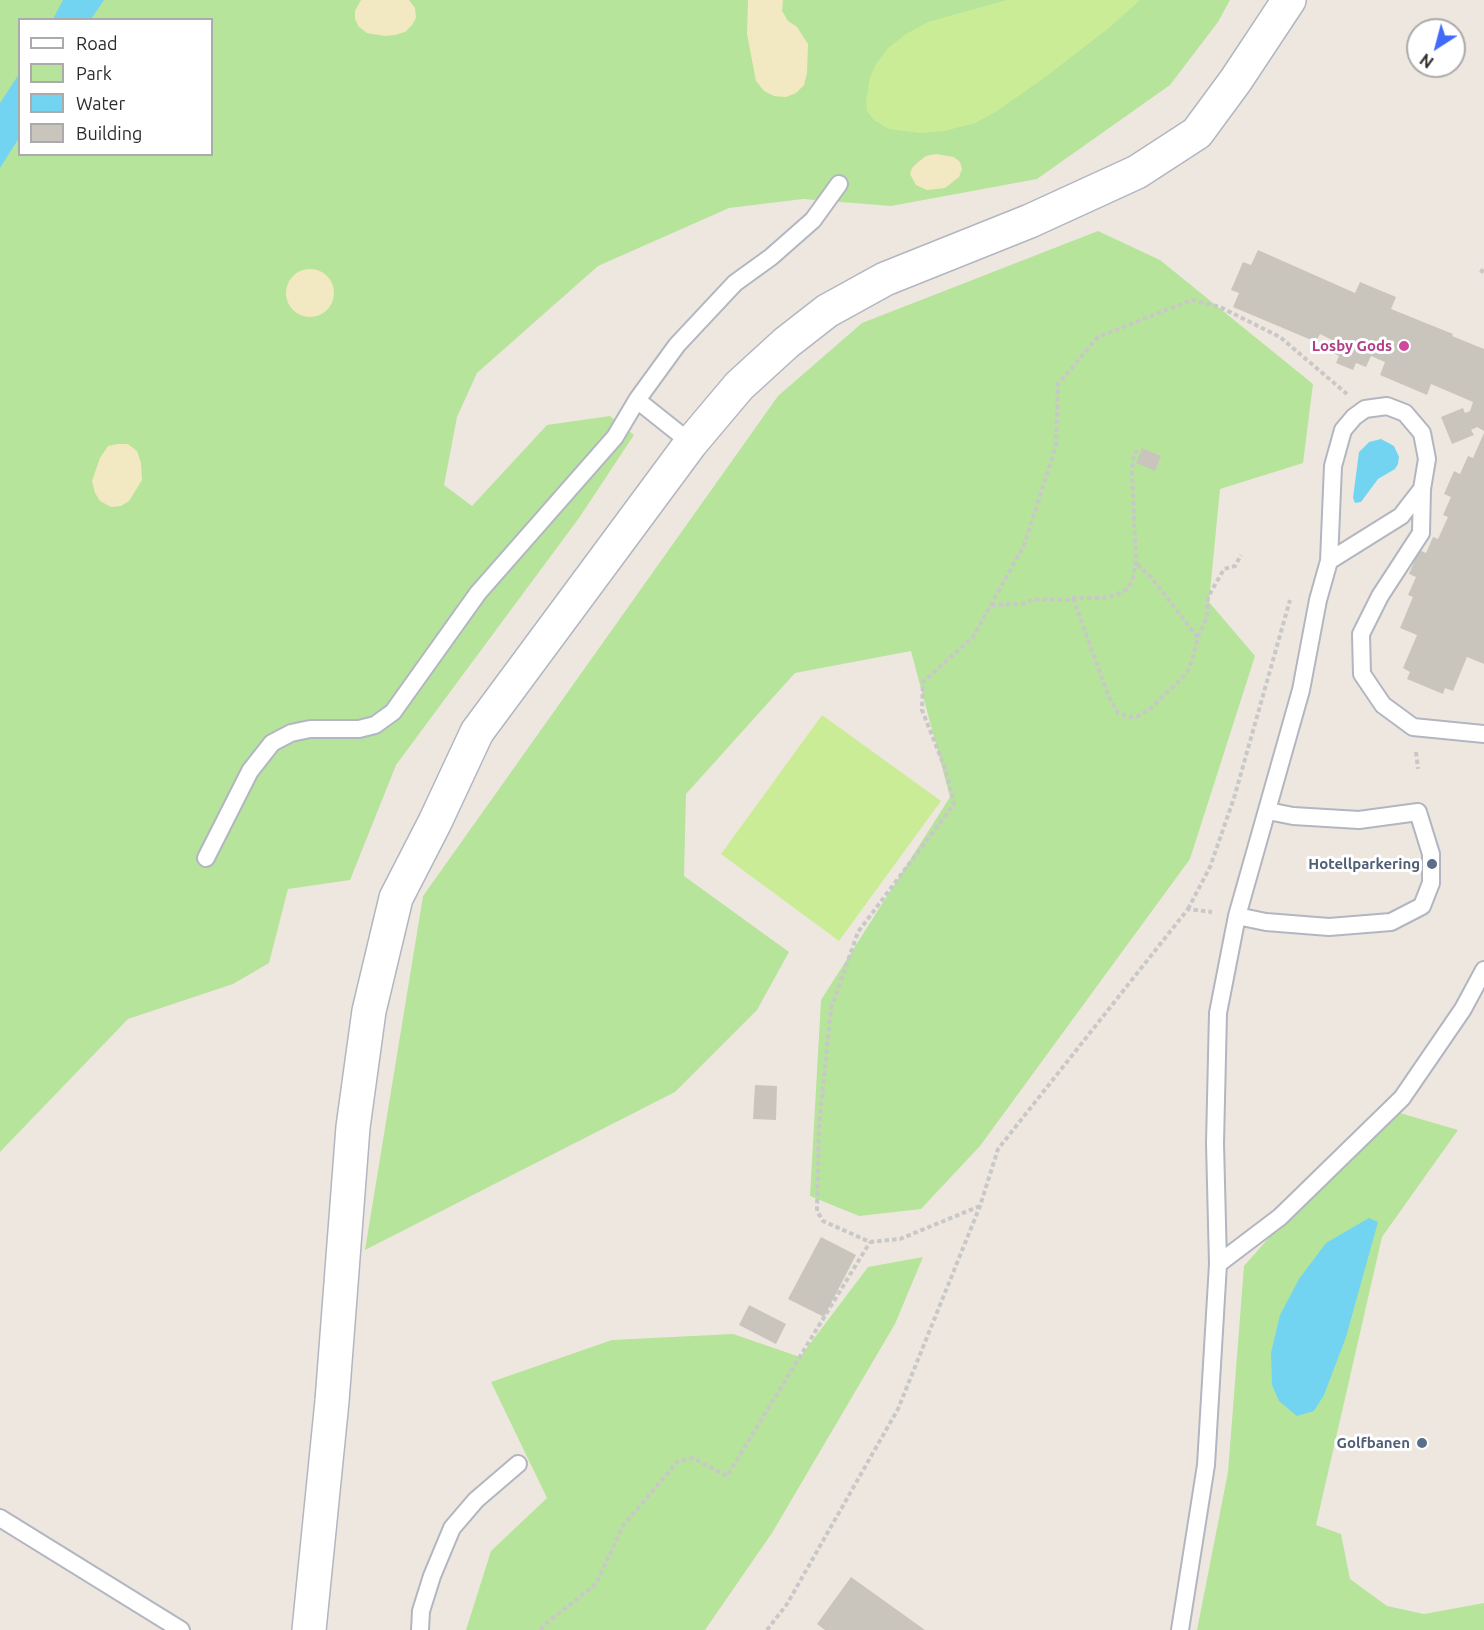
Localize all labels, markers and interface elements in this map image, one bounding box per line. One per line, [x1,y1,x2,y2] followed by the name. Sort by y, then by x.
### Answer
[18,18,213,156] legend
[1406,18,1466,78] north arrow
[76,33,118,53] text: Road
[1416,50,1437,72] text: N
[76,63,112,83] text: Park
[76,93,125,113] text: Water
[76,123,142,143] text: Building
[1312,337,1392,355] place label: Losby Gods
[1397,339,1411,353] marker: Losby Gods
[1308,855,1420,873] place label: Hotellparkering
[1425,857,1439,871] marker: Hotellparkering
[1337,1434,1410,1452] place label: Golfbanen
[1415,1436,1429,1450] marker: Golfbanen

